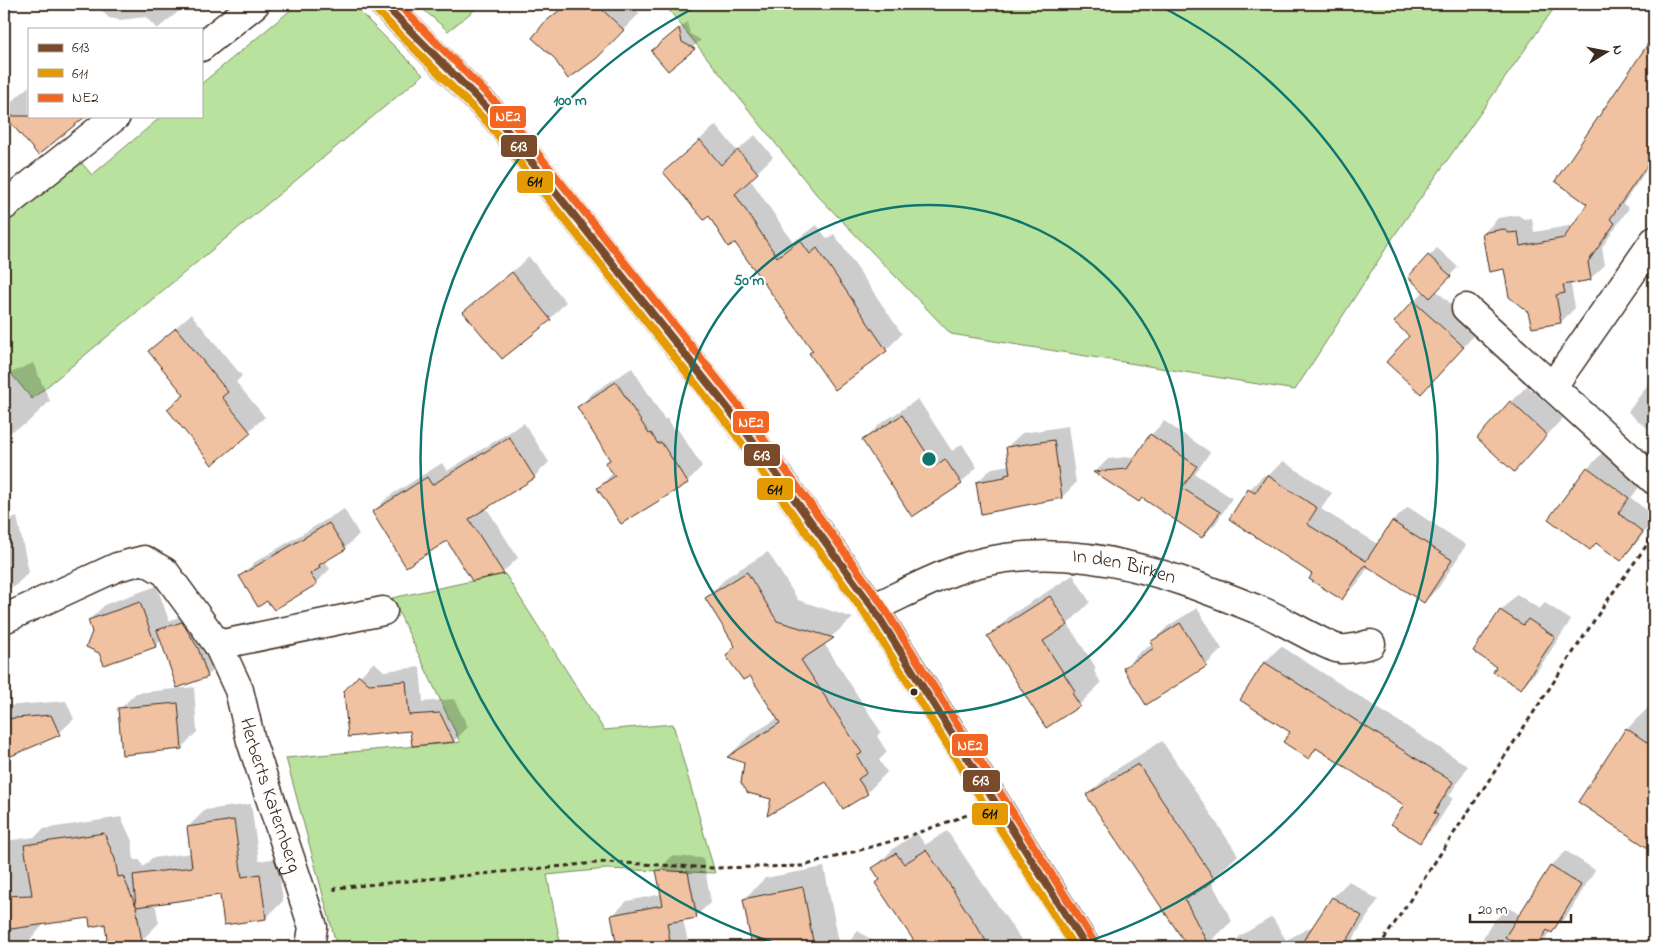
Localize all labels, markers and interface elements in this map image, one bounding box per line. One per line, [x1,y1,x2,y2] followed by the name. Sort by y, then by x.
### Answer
[28,28,202,118] legend
[1580,28,1630,78] north arrow
[72,37,90,59] text: 613
[1606,44,1628,56] text: N
[72,63,88,85] text: 611
[72,87,99,109] text: NE2
[553,90,587,112] text: 100 m
[489,105,527,129] line badge: NE2
[496,107,520,128] text: NE2
[500,134,538,158] line badge: 613
[510,137,527,158] text: 613
[516,170,554,194] line badge: 611
[526,172,543,193] text: 611
[734,270,765,292] text: 50 m
[732,410,770,434] line badge: NE2
[739,413,763,434] text: NE2
[743,443,781,467] line badge: 613
[753,446,770,467] text: 613
[920,450,938,468] centre of rings
[756,477,794,501] line badge: 611
[766,480,783,501] text: 611
[1071,542,1180,593] street label: In den Birken
[909,687,919,697] unlabelled marker
[232,715,308,877] street label: Herberts Katernberg
[951,733,989,757] line badge: NE2
[958,736,982,757] text: NE2
[962,769,1001,793] line badge: 613
[972,771,989,792] text: 613
[971,802,1009,826] line badge: 611
[981,804,998,825] text: 611
[1470,891,1572,923] scale bar
[1478,899,1508,921] text: 20 m

